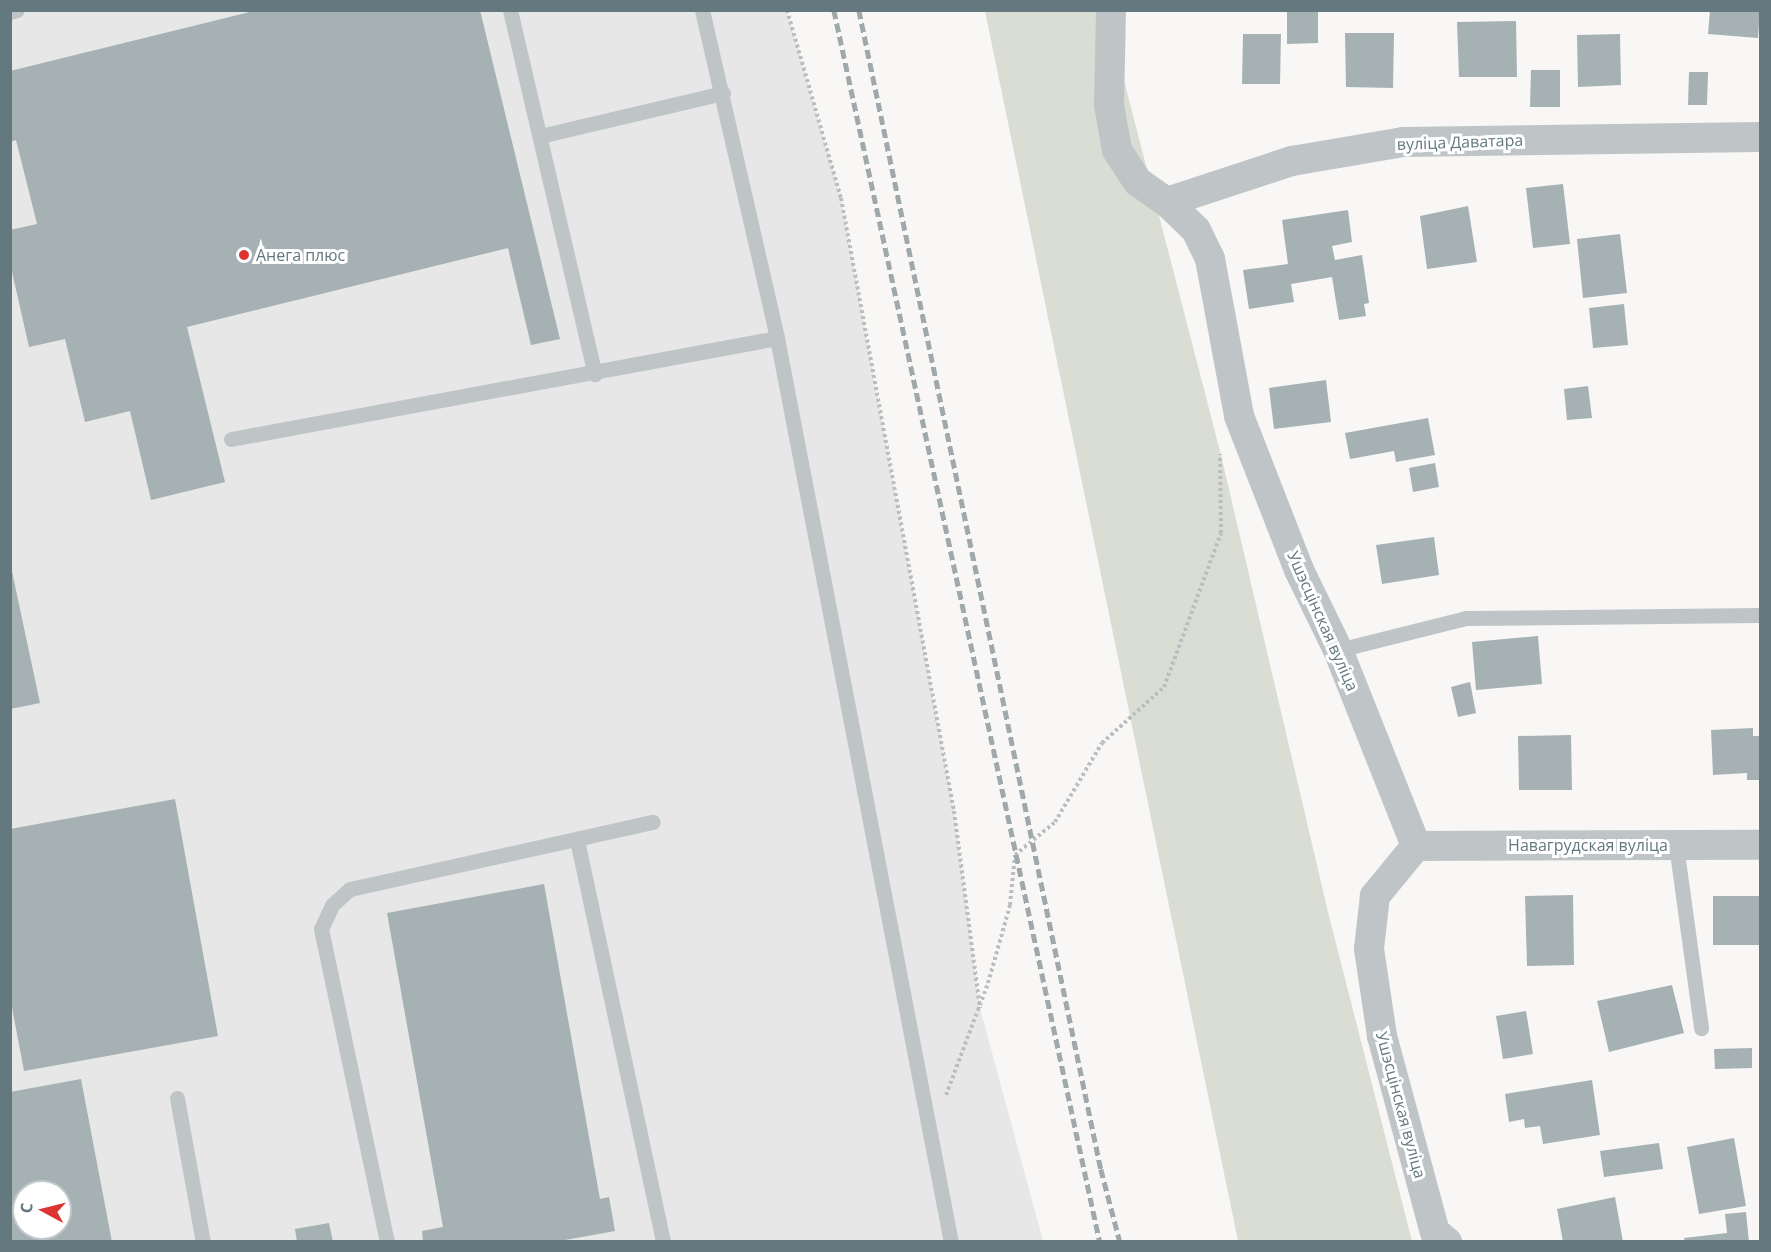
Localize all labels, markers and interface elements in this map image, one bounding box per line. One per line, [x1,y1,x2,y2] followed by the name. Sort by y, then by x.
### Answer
[1396,130,1524,154] street label: вуліца Даватара
[256,245,345,265] place label: Анега плюс
[237,248,251,262] marker: Анега плюс
[1284,548,1362,694] street label: Ушэсцінская вуліца
[1508,835,1668,855] street label: Навагрудская вуліца
[1372,1030,1430,1180] street label: Ушэсцінская вуліца
[12,1180,72,1240] north arrow
[15,1202,38,1214] text: С

